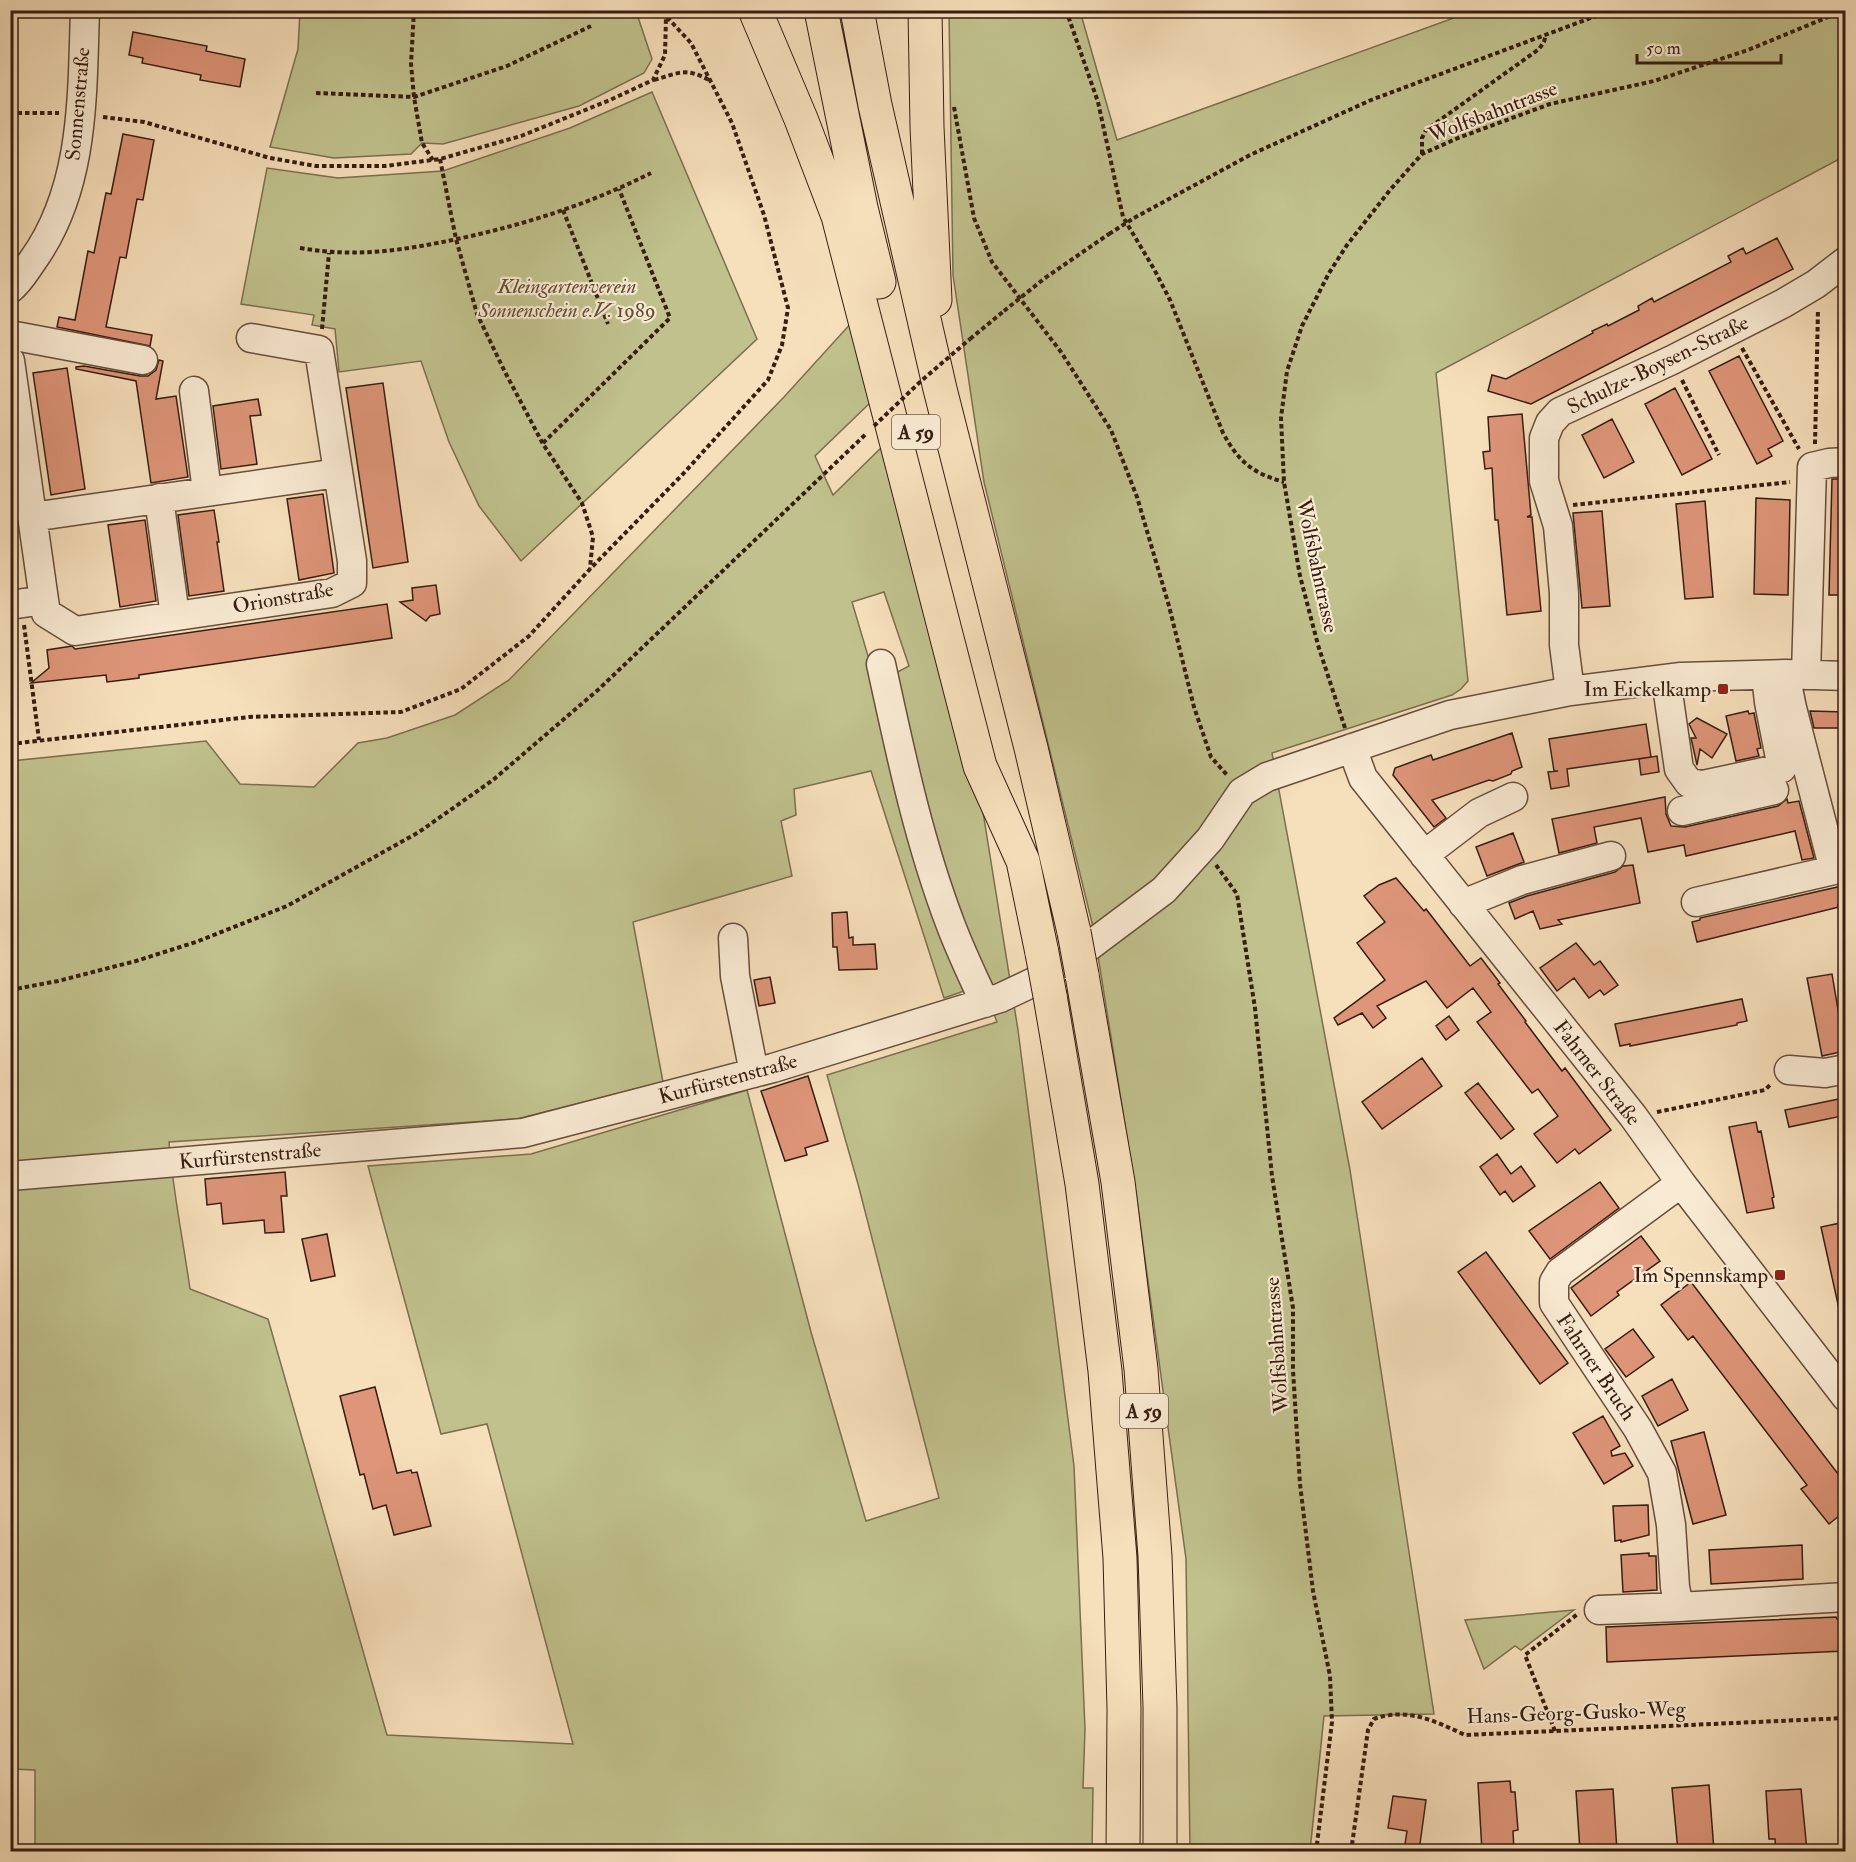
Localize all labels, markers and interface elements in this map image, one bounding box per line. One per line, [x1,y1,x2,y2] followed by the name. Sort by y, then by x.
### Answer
[1637,27,1781,65] scale bar
[1646,37,1681,60] text: 50 m
[60,46,96,162] street label: Sonnenstraße
[1424,75,1562,149] street label: Wolfsbahntrasse
[477,273,656,324] park label: Kleingartenverein Sonnenschein e.V. 1989
[1563,309,1753,421] street label: Schulze-Boysen-Straße
[892,415,940,449] road number: A 59
[1289,496,1344,636] street label: Wolfsbahntrasse
[230,576,336,620] street label: Orionstraße
[1583,676,1711,703] place label: Im Eickelkamp
[1716,682,1730,696] marker: Im Eickelkamp
[1547,1015,1647,1132] street label: Fahrner Straße
[656,1047,801,1111] street label: Kurfürstenstraße
[178,1136,322,1176] street label: Kurfürstenstraße
[1634,1262,1768,1289] place label: Im Spennskamp
[1773,1268,1787,1282] marker: Im Spennskamp
[1259,1276,1295,1415] street label: Wolfsbahntrasse
[1550,1308,1642,1426] street label: Fahrner Bruch
[1120,1394,1168,1428] road number: A 59
[1466,1696,1687,1730] street label: Hans-Georg-Gusko-Weg

